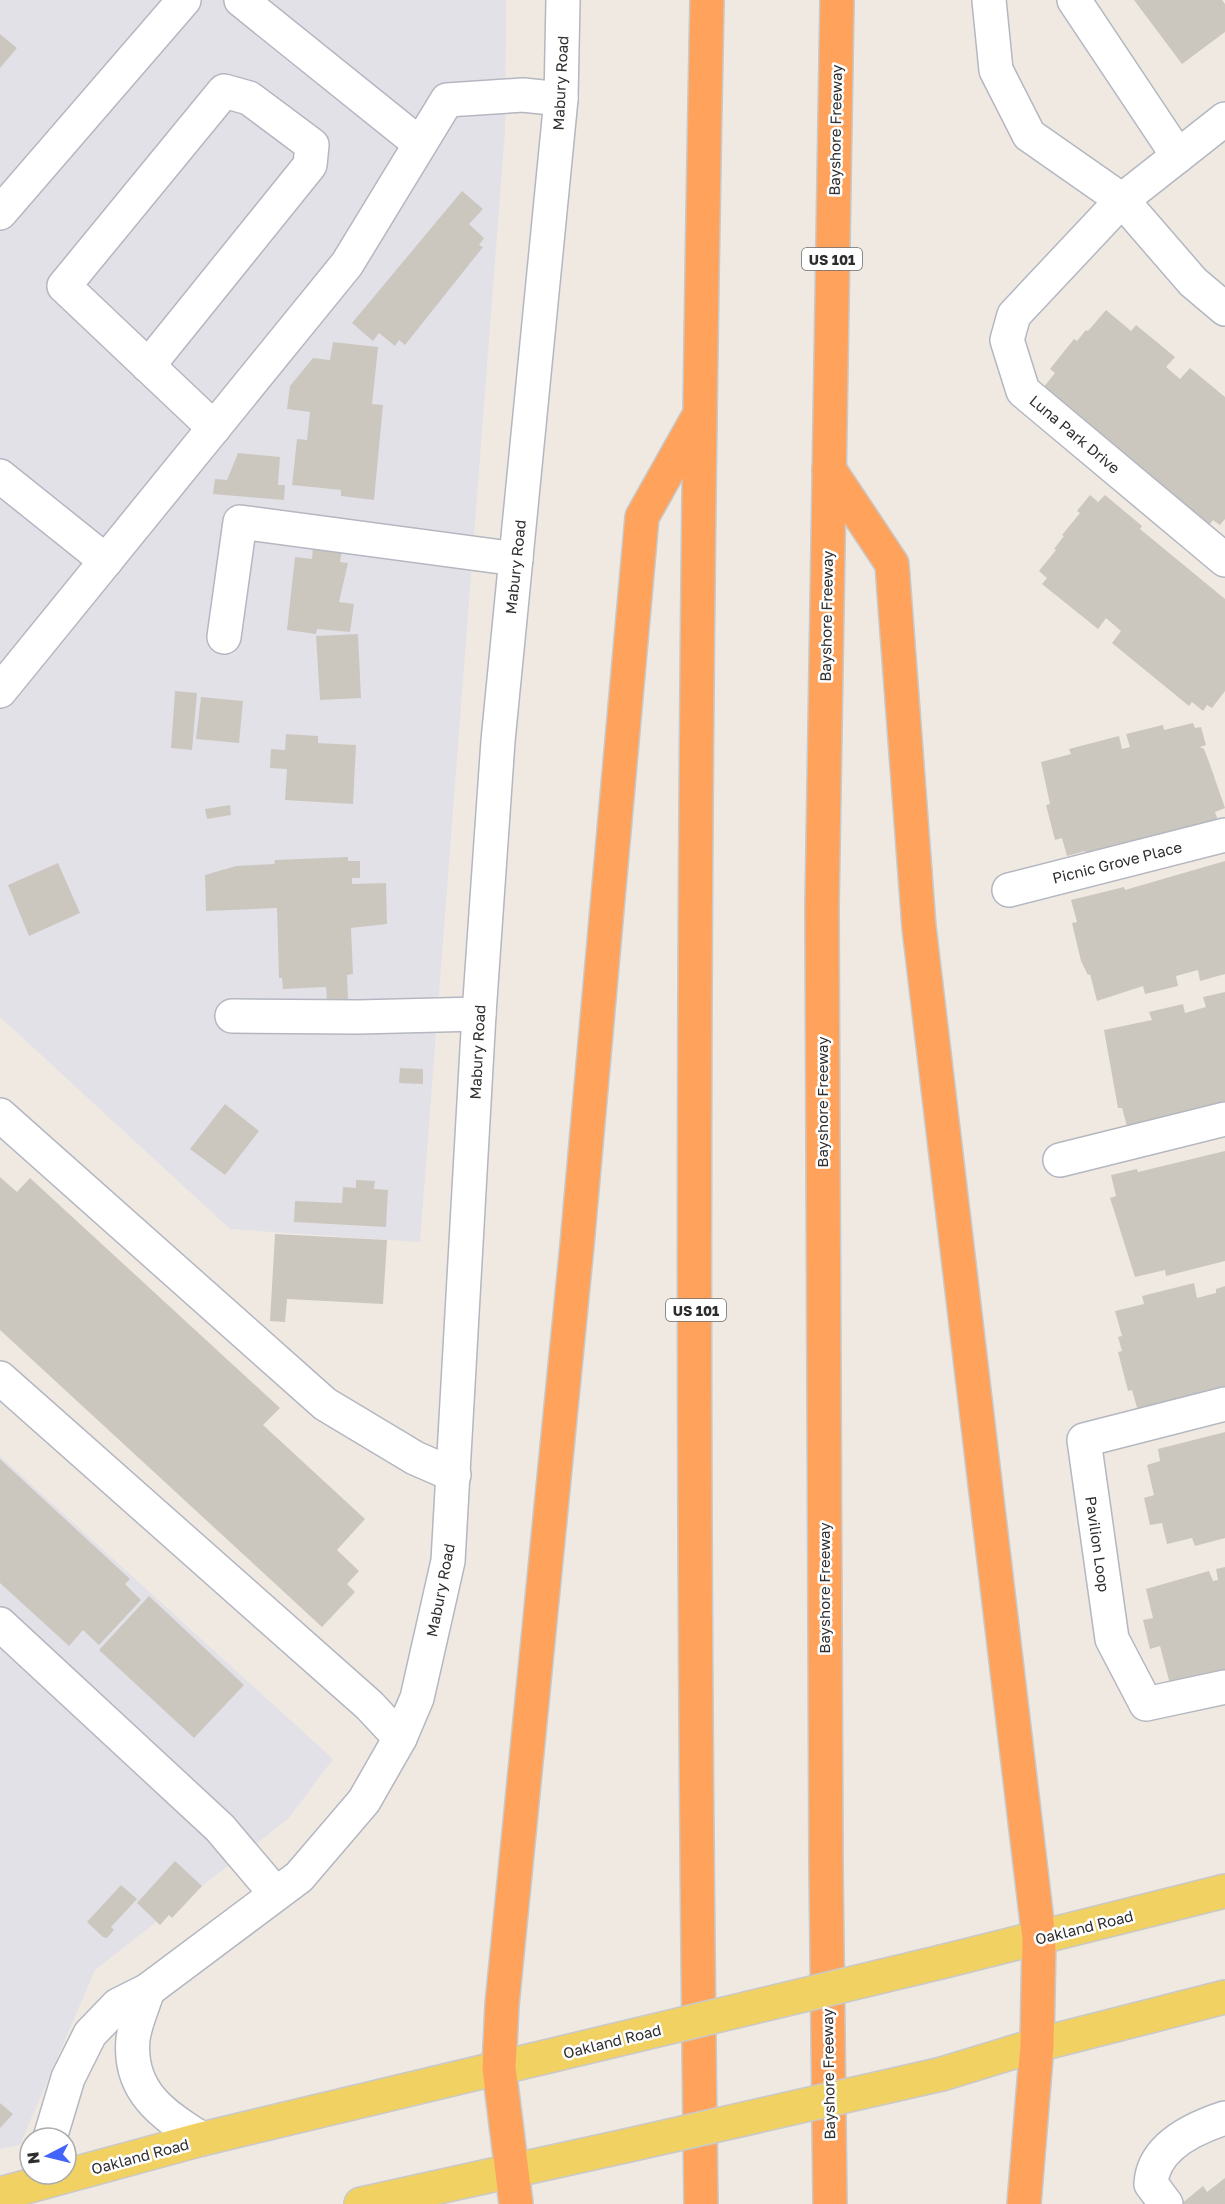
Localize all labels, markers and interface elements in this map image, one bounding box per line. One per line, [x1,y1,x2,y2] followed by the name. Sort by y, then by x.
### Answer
[549,35,571,131] street label: Mabury Road
[825,64,845,196] street label: Bayshore Freeway
[802,248,862,270] road number: US 101
[1026,391,1124,477] street label: Luna Park Drive
[501,519,529,615] street label: Mabury Road
[816,550,836,682] street label: Bayshore Freeway
[1050,837,1184,887] street label: Picnic Grove Place
[466,1004,488,1100] street label: Mabury Road
[813,1036,831,1168] street label: Bayshore Freeway
[666,1299,726,1321] road number: US 101
[1082,1495,1114,1593] street label: Pavilion Loop
[815,1522,833,1654] street label: Bayshore Freeway
[422,1542,458,1638] street label: Mabury Road
[1033,1906,1135,1948] street label: Oakland Road
[818,2008,838,2140] street label: Bayshore Freeway
[561,2020,663,2062] street label: Oakland Road
[18,2126,78,2186] north arrow
[89,2134,191,2178] street label: Oakland Road
[22,2151,44,2165] text: N

